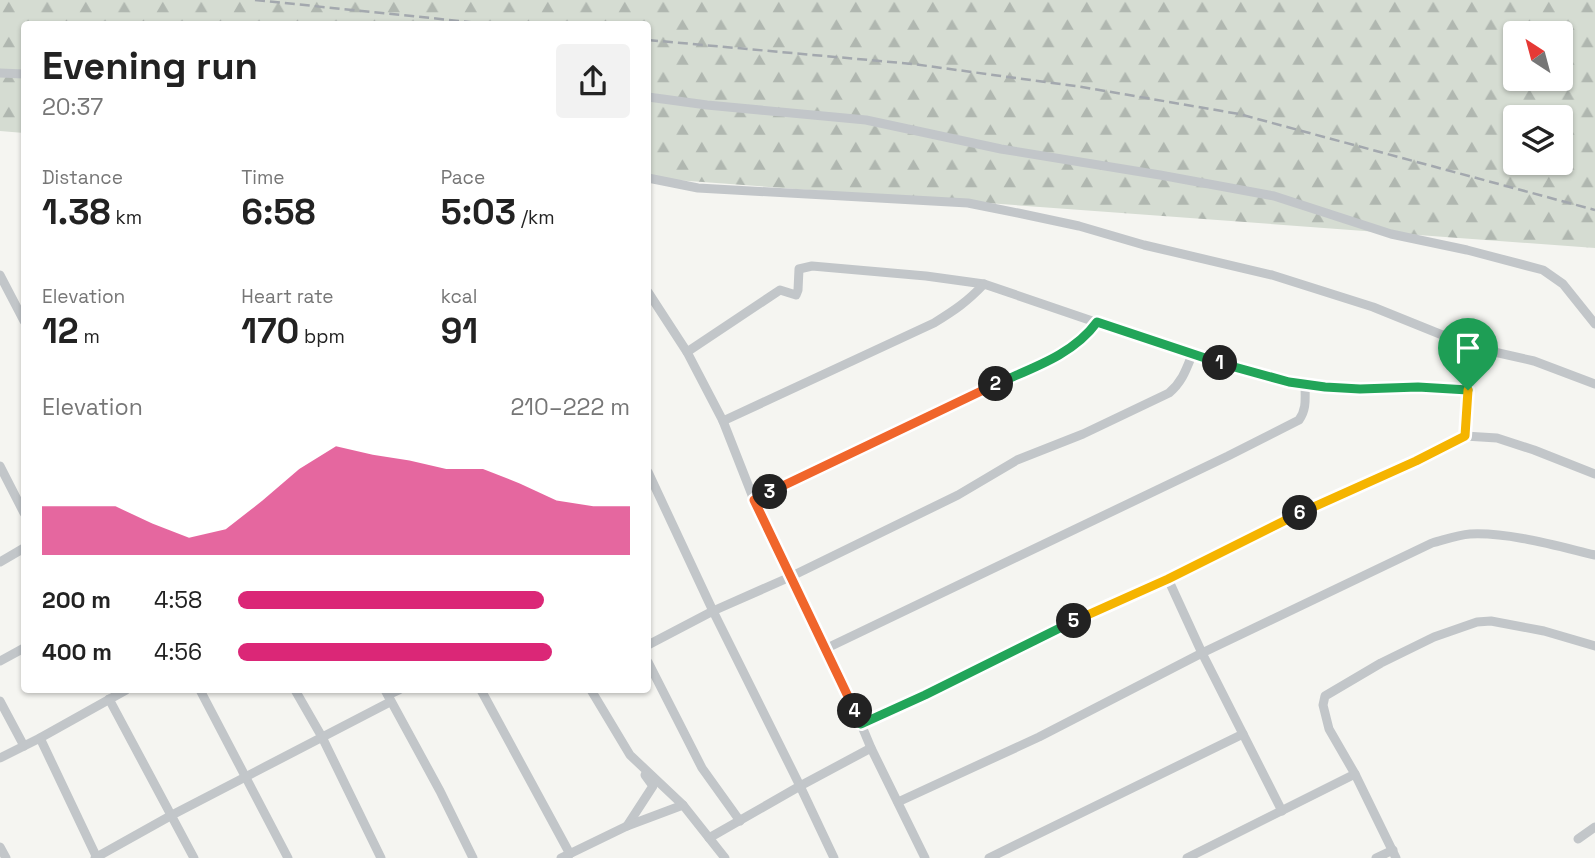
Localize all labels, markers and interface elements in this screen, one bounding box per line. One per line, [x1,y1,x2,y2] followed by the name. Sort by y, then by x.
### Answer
[1503,21,1573,91] north arrow
[1503,21,1573,175] map controls
[42,42,258,90] text: Evening run
[556,44,630,118] button: share
[42,92,103,122] text: 20:37
[1503,105,1573,175] button: layers
[42,165,123,190] text: Distance
[241,165,285,190] text: Time
[441,165,485,190] text: Pace
[42,190,111,234] text: 1.38
[241,190,315,234] text: 6:58
[441,190,516,234] text: 5:03
[111,205,142,230] text: km
[516,205,555,230] text: /km
[42,284,125,309] text: Elevation
[241,284,334,309] text: Heart rate
[441,284,477,309] text: kcal
[42,309,79,353] text: 12
[241,309,299,353] text: 170
[441,309,478,353] text: 91
[1438,318,1498,390] pin
[79,324,100,349] text: m
[299,324,345,349] text: bpm
[1449,329,1487,367] icon: arrive
[1202,346,1238,380] pin: 1
[1215,350,1224,375] text: 1
[978,366,1014,402] pin: 2
[990,371,1001,396] text: 2
[42,392,143,422] text: Elevation
[511,392,630,422] text: 210–222 m
[752,475,788,510] pin: 3
[764,479,775,504] text: 3
[1282,496,1318,530] pin: 6
[1294,500,1305,525] text: 6
[42,585,111,615] text: 200 m
[154,585,202,615] text: 4:58
[1056,604,1092,638] pin: 5
[1068,608,1079,633] text: 5
[42,637,112,667] text: 400 m
[154,637,202,667] text: 4:56
[838,694,872,728] pin: 4
[848,698,861,723] text: 4

